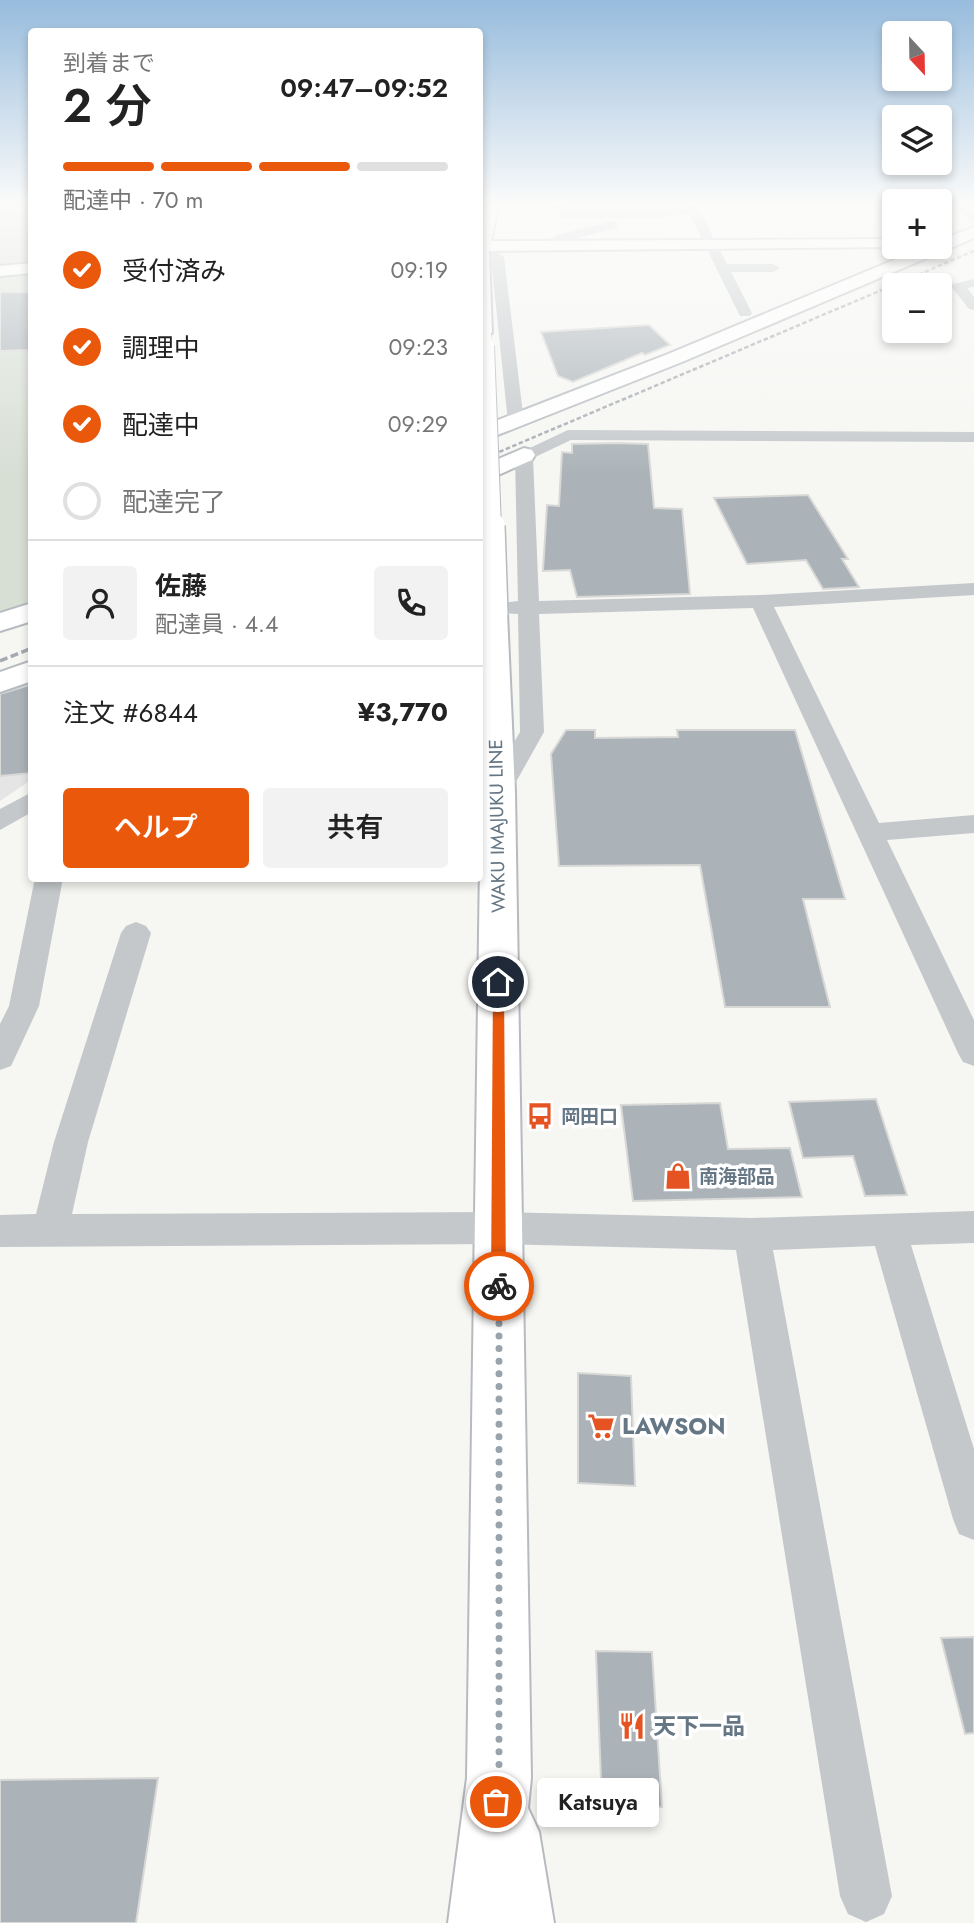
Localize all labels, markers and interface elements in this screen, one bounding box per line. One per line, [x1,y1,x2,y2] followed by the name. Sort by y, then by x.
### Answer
[882,21,952,91] north arrow
[882,21,952,343] map controls
[63,46,155,80] text: 到着まで
[280,69,448,107] text: 09:47–09:52
[63,73,152,139] text: 2 分
[882,105,952,175] button: layers
[63,183,203,217] text: 配達中 · 70 m
[882,189,952,259] button: +
[63,251,101,289] icon: check
[122,252,226,290] text: 受付済み
[390,253,448,287] text: 09:19
[882,273,952,343] button: −
[63,328,101,366] icon: check
[122,329,200,367] text: 調理中
[388,330,448,364] text: 09:23
[63,405,101,443] icon: check
[122,406,200,444] text: 配達中
[388,407,448,441] text: 09:29
[122,483,226,521] text: 配達完了
[63,566,137,640] button: person
[374,566,448,640] button: phone
[155,567,207,605] text: 佐藤
[155,607,278,641] text: 配達員 · 4.4
[358,693,448,731] text: ¥3,770
[63,694,198,732] text: 注文 #6844
[482,739,512,913] street label: WAKU IMAJUKU LINE
[63,788,249,868] button: ヘルプ
[263,788,448,868] button: 共有
[468,952,528,1012] pin
[479,963,517,1001] icon: home
[525,1101,555,1131] bus stop icon: 岡田口
[561,1103,618,1130] place label: 岡田口
[663,1161,693,1191] shop icon: 南海部品
[699,1163,775,1190] place label: 南海部品
[464,1251,534,1321] courier
[480,1267,518,1305] icon: bike
[622,1409,725,1443] place label: LAWSON
[586,1411,616,1441] supermarket icon: LAWSON
[653,1709,745,1743] place label: 天下一品
[617,1711,647,1741] restaurant icon: 天下一品
[466,1772,526,1832] pin
[538,1778,660,1826] callout: Katsuya
[477,1783,515,1821] icon: bag
[558,1785,638,1819] text: Katsuya

